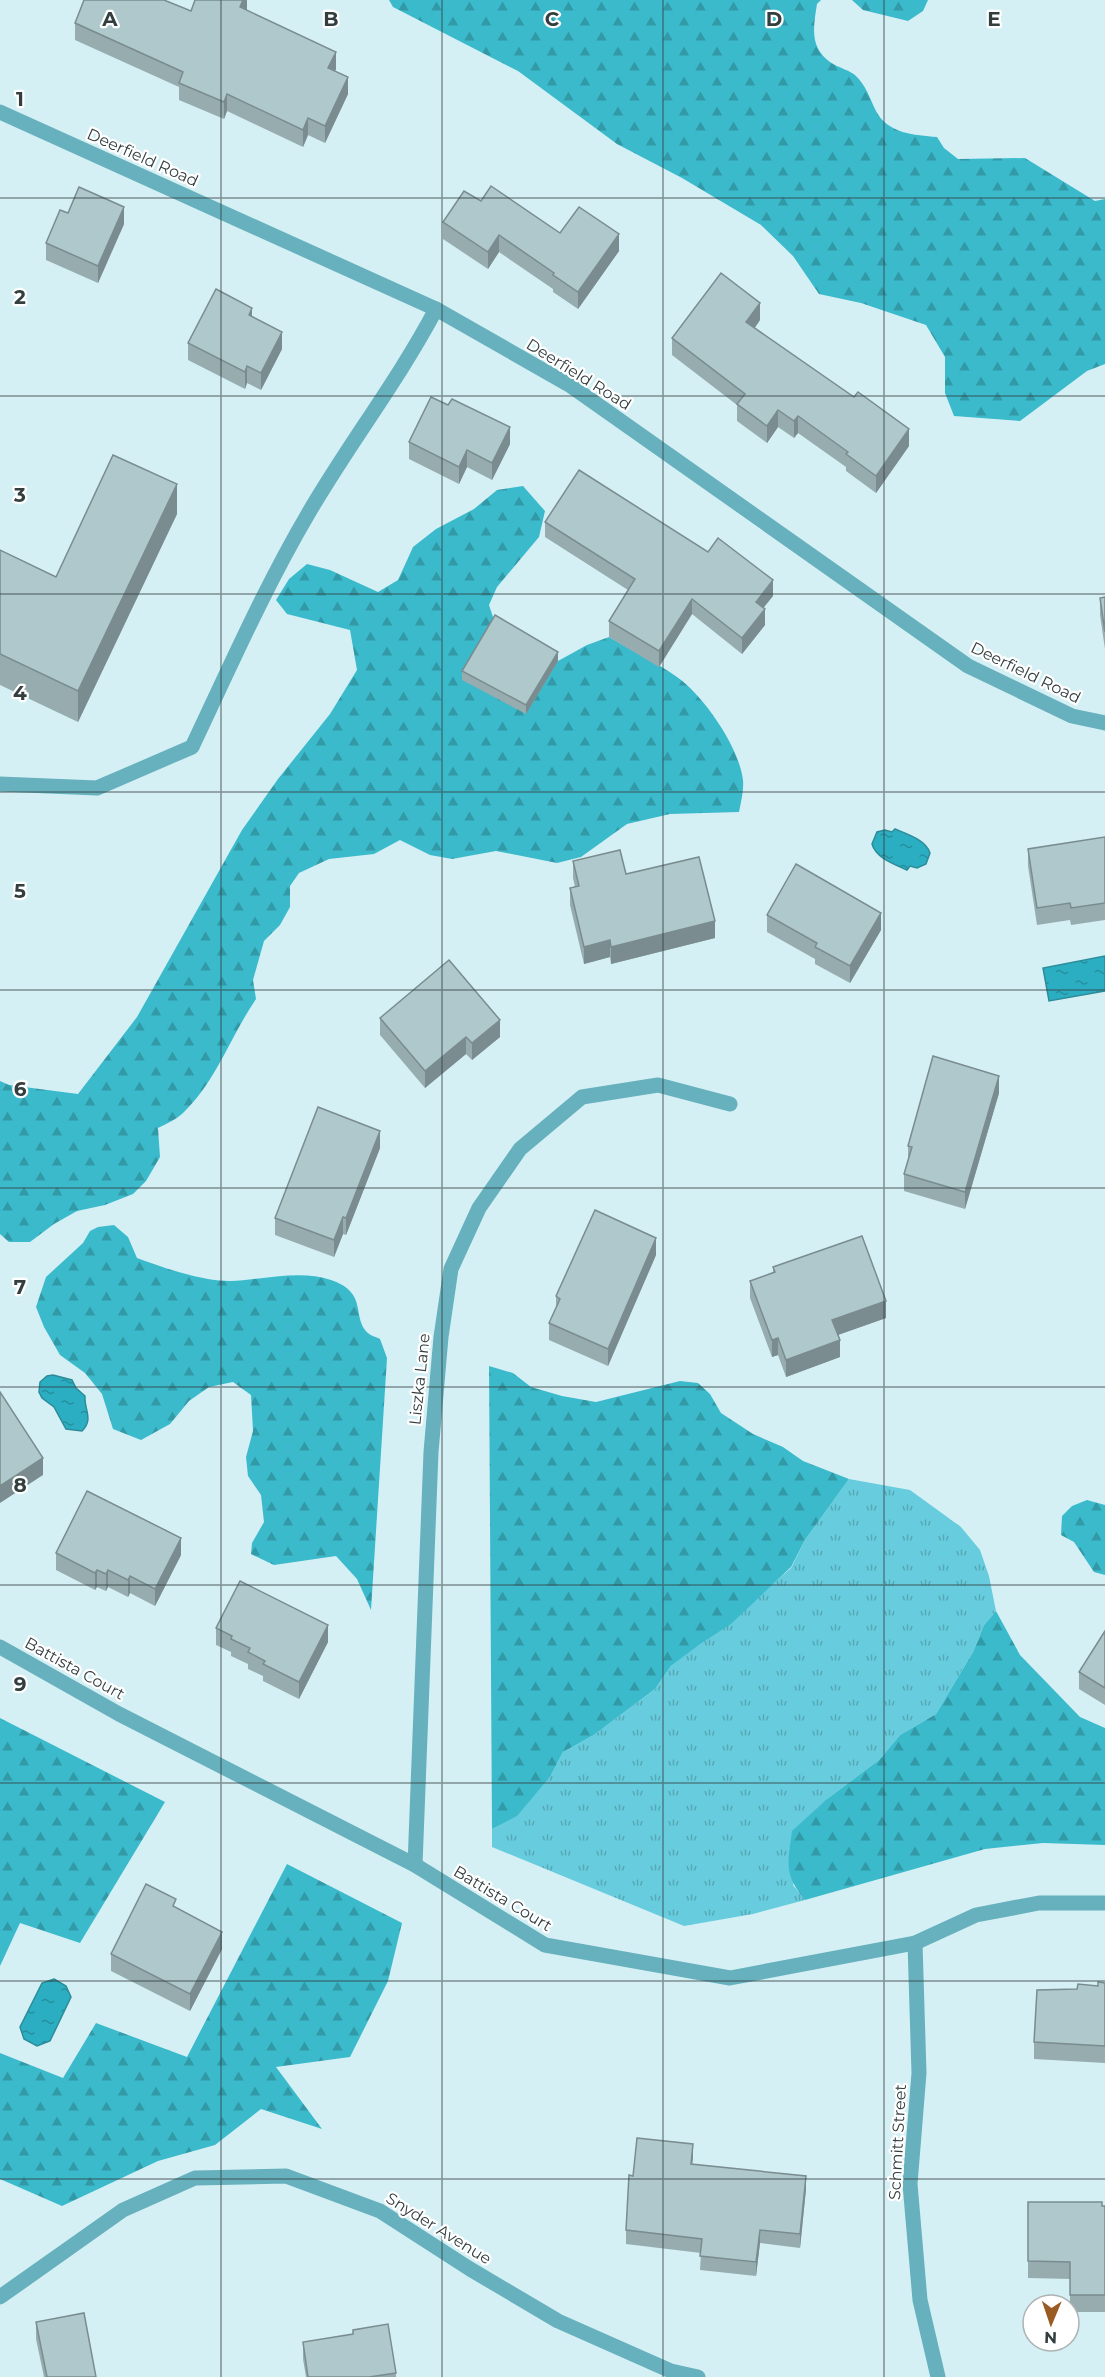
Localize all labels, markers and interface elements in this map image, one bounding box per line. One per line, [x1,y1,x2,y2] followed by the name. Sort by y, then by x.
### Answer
[101,7,118,31] text: A
[323,7,339,31] text: B
[545,7,560,31] text: C
[766,7,782,31] text: D
[987,7,1001,31] text: E
[16,87,24,111] text: 1
[84,124,201,190] street label: Deerfield Road
[14,285,26,309] text: 2
[523,335,635,414] street label: Deerfield Road
[13,483,26,507] text: 3
[968,638,1084,707] street label: Deerfield Road
[13,681,27,705] text: 4
[14,879,26,903] text: 5
[14,1077,27,1101] text: 6
[14,1275,26,1299] text: 7
[405,1332,434,1426] street label: Liszka Lane
[13,1473,27,1497] text: 8
[22,1633,128,1704] street label: Battista Court
[14,1672,26,1696] text: 9
[450,1862,556,1935] street label: Battista Court
[885,2083,910,2200] street label: Schmitt Street
[383,2188,495,2268] street label: Snyder Avenue
[1021,2293,1081,2353] north arrow
[1044,2328,1057,2347] text: N

